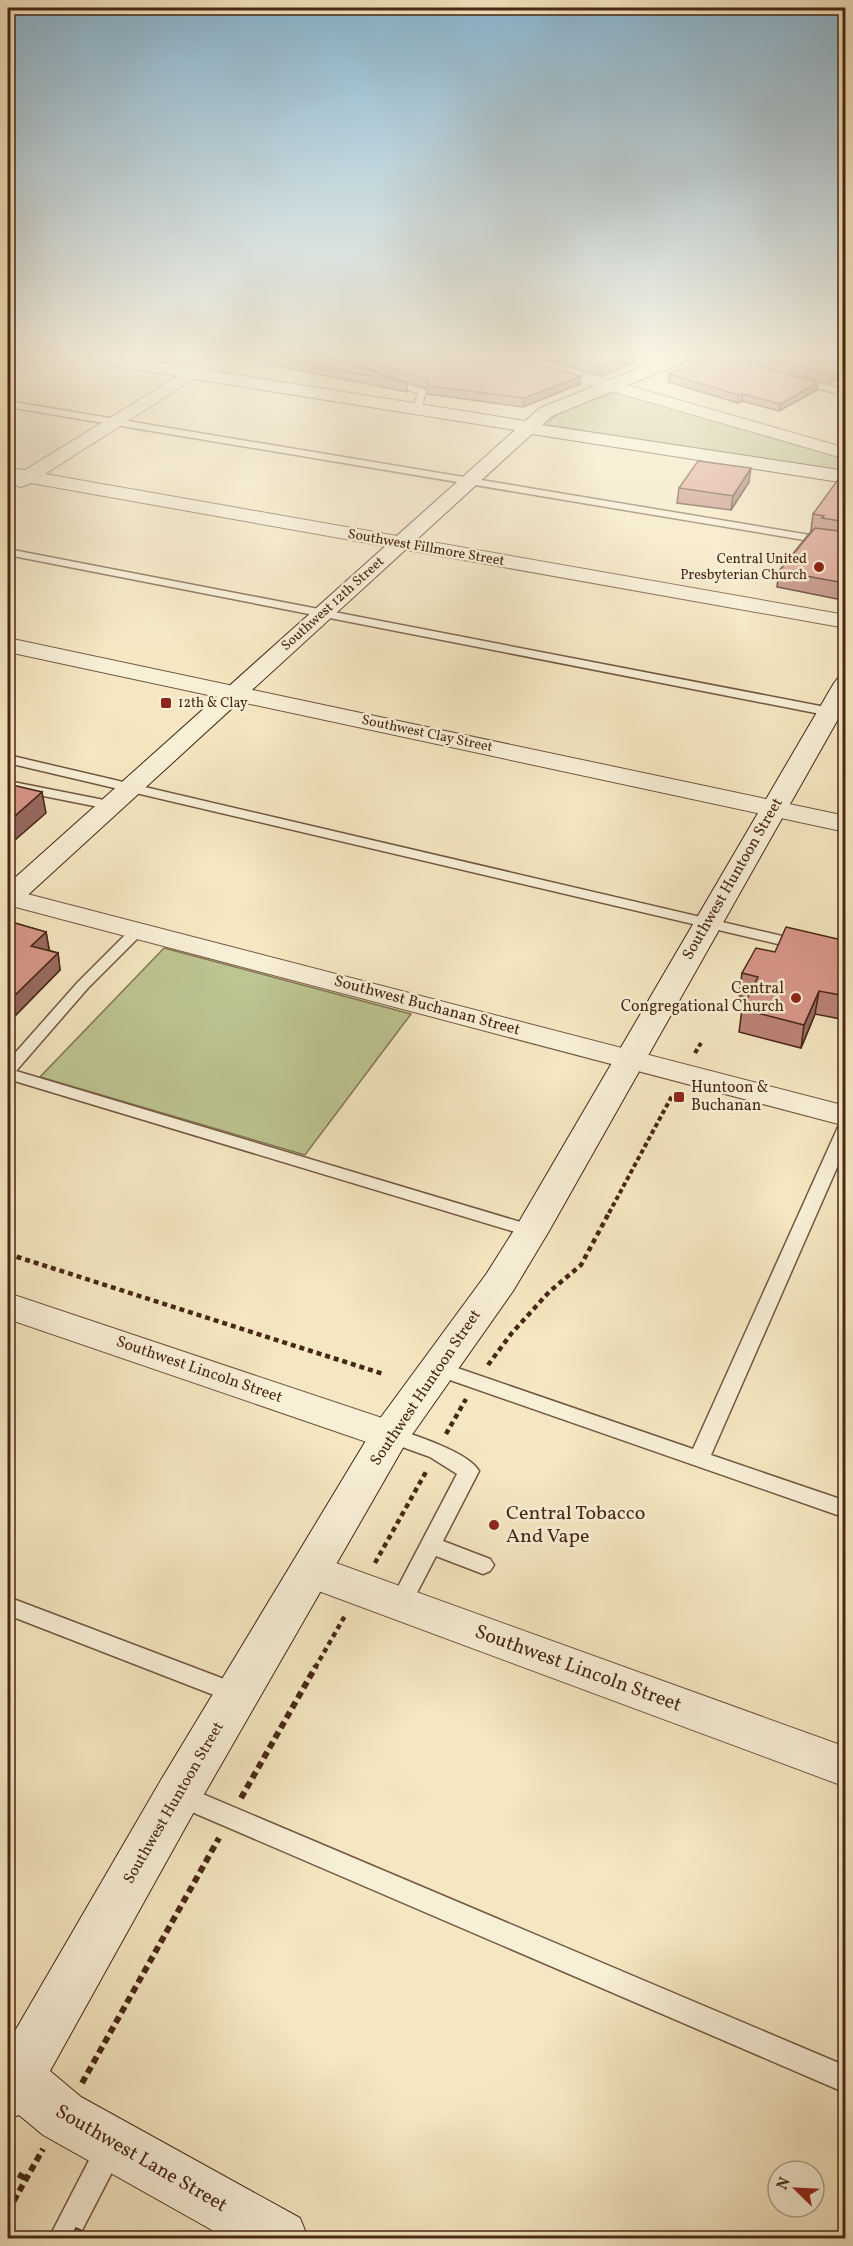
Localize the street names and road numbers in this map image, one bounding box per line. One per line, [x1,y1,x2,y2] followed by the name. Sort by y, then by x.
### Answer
[346,525,506,571] street label: Southwest Fillmore Street
[277,553,389,655] street label: Southwest 12th Street
[360,711,494,757] street label: Southwest Clay Street
[677,793,789,964] street label: Southwest Huntoon Street
[332,971,523,1042] street label: Southwest Buchanan Street
[365,1305,487,1470] street label: Southwest Huntoon Street
[113,1331,286,1409] street label: Southwest Lincoln Street
[471,1619,685,1719] street label: Southwest Lincoln Street
[118,1717,230,1888] street label: Southwest Huntoon Street
[50,2098,232,2220] street label: Southwest Lane Street

